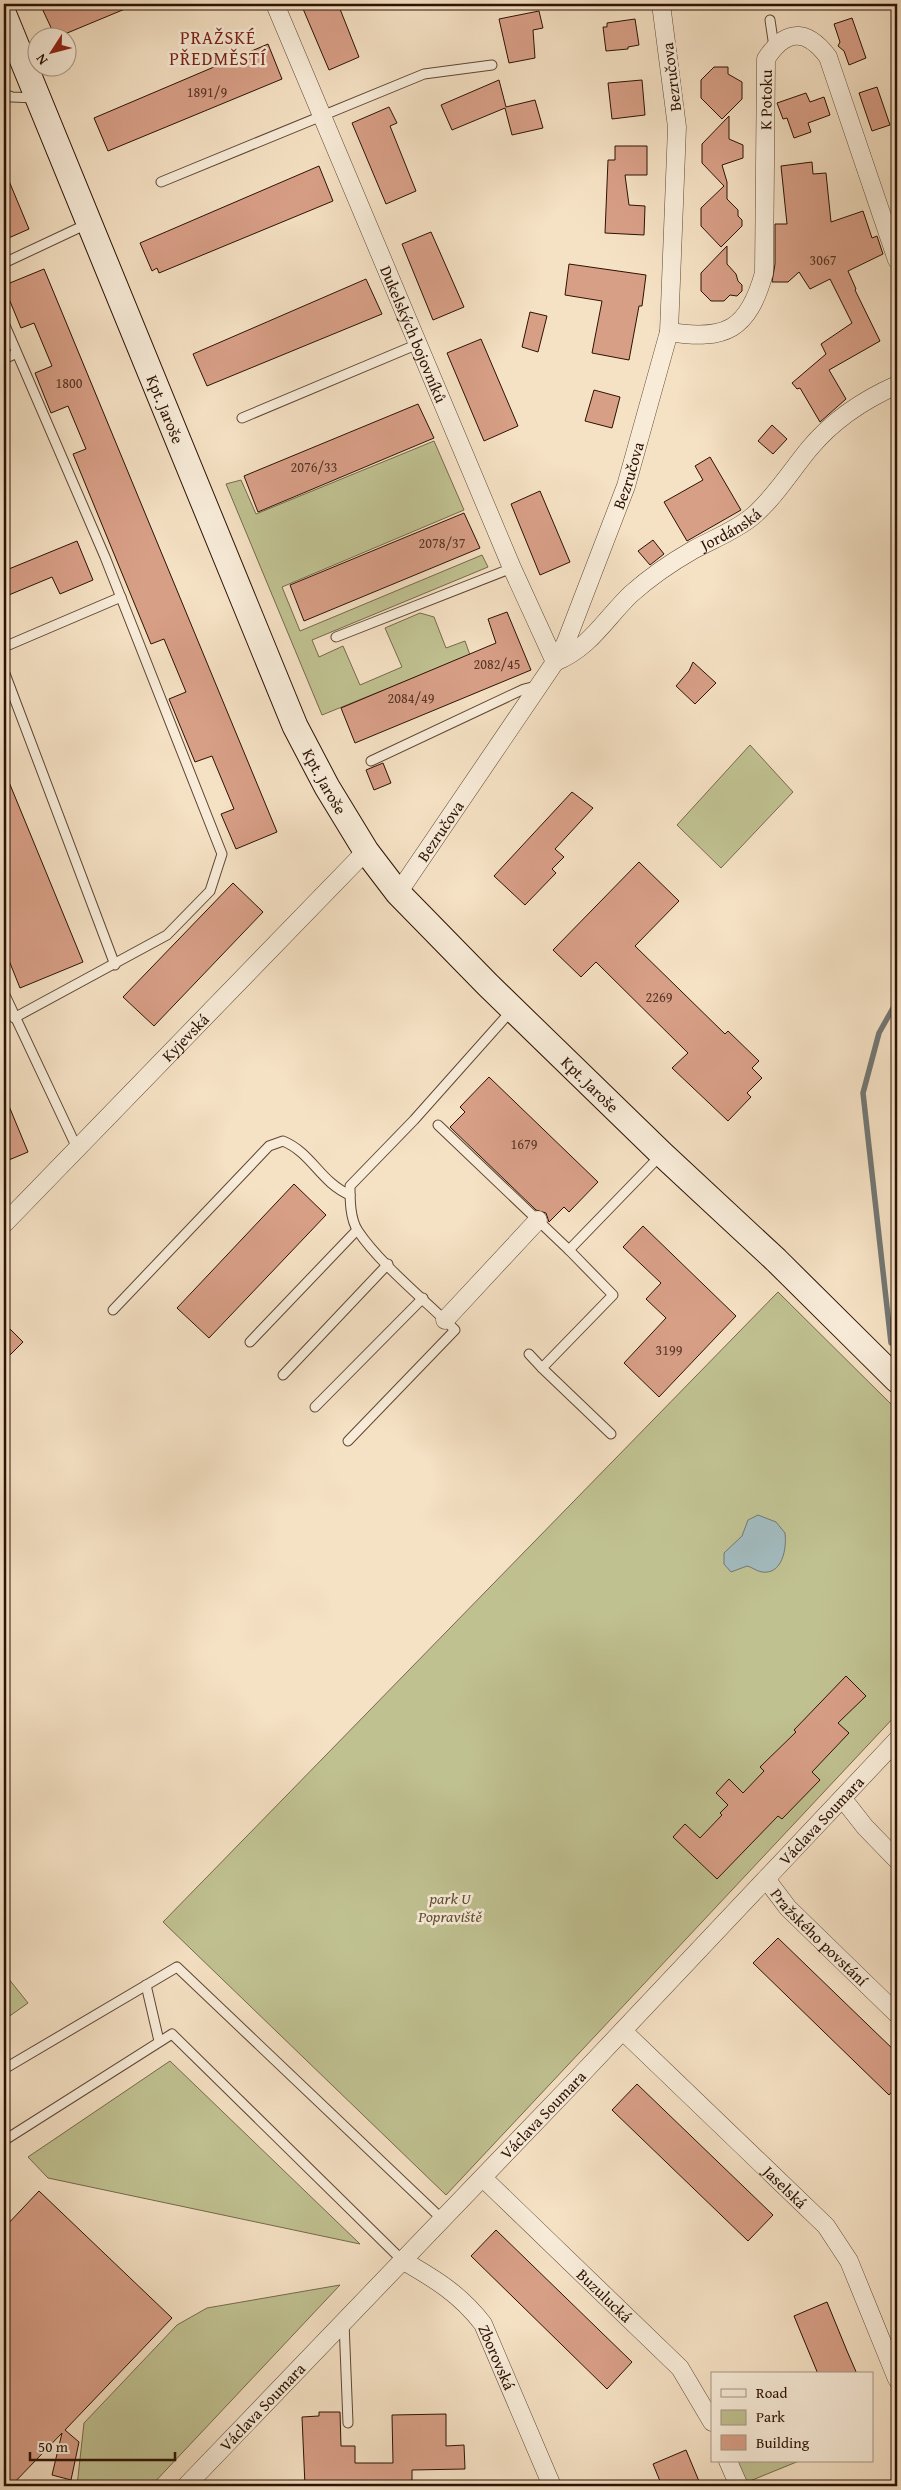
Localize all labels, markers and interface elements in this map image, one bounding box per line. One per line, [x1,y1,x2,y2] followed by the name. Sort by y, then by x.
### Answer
[169,24,267,72] district label: PRAŽSKÉ PŘEDMĚSTÍ
[28,28,78,78] north arrow
[655,41,687,113] street label: Bezručova
[30,49,52,69] text: N
[753,69,778,130] street label: K Potoku
[187,82,227,102] house number: 1891/9
[810,250,837,270] house number: 3067
[374,262,453,407] street label: Dukelských bojovníků
[141,371,190,447] street label: Kpt. Jaroše
[56,373,83,393] house number: 1800
[606,439,650,512] street label: Bezručova
[290,457,338,477] house number: 2076/33
[694,502,767,557] street label: Jordánská
[418,533,466,553] house number: 2078/37
[473,654,521,674] house number: 2082/45
[387,688,435,708] house number: 2084/49
[297,744,353,819] street label: Kpt. Jaroše
[411,795,470,866] street label: Bezručova
[646,987,673,1007] house number: 2269
[156,1007,215,1067] street label: Kyjevská
[556,1050,624,1118] street label: Kpt. Jaroše
[511,1134,538,1154] house number: 1679
[656,1340,683,1360] house number: 3199
[773,1770,870,1870] street label: Václava Soumara
[765,1883,874,1992] street label: Pražského povstání
[417,1886,482,1928] park label: park U Popraviště
[494,2065,592,2164] street label: Václava Soumara
[756,2158,813,2214] street label: Jaselská
[571,2263,638,2328] street label: Buzulucká
[473,2321,522,2394] street label: Zborovská
[214,2357,311,2456] street label: Václava Soumara
[711,2372,874,2462] legend
[756,2382,787,2403] text: Road
[756,2406,785,2427] text: Park
[30,2430,175,2462] scale bar
[756,2432,810,2453] text: Building
[38,2436,69,2457] text: 50 m

